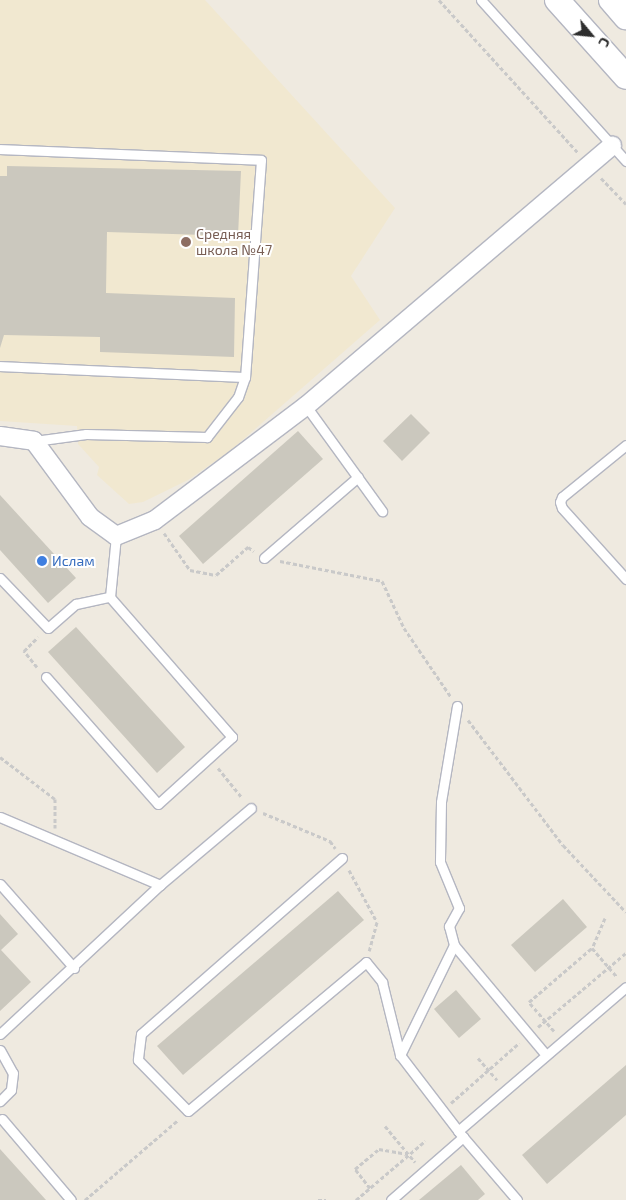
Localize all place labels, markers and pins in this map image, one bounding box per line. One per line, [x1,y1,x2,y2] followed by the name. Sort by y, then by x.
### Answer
[196,226,272,258] place label: Средняя школа №47
[180,236,192,248] marker: Средняя школа №47
[52,553,95,569] place label: Ислам
[36,555,48,567] marker: Ислам

